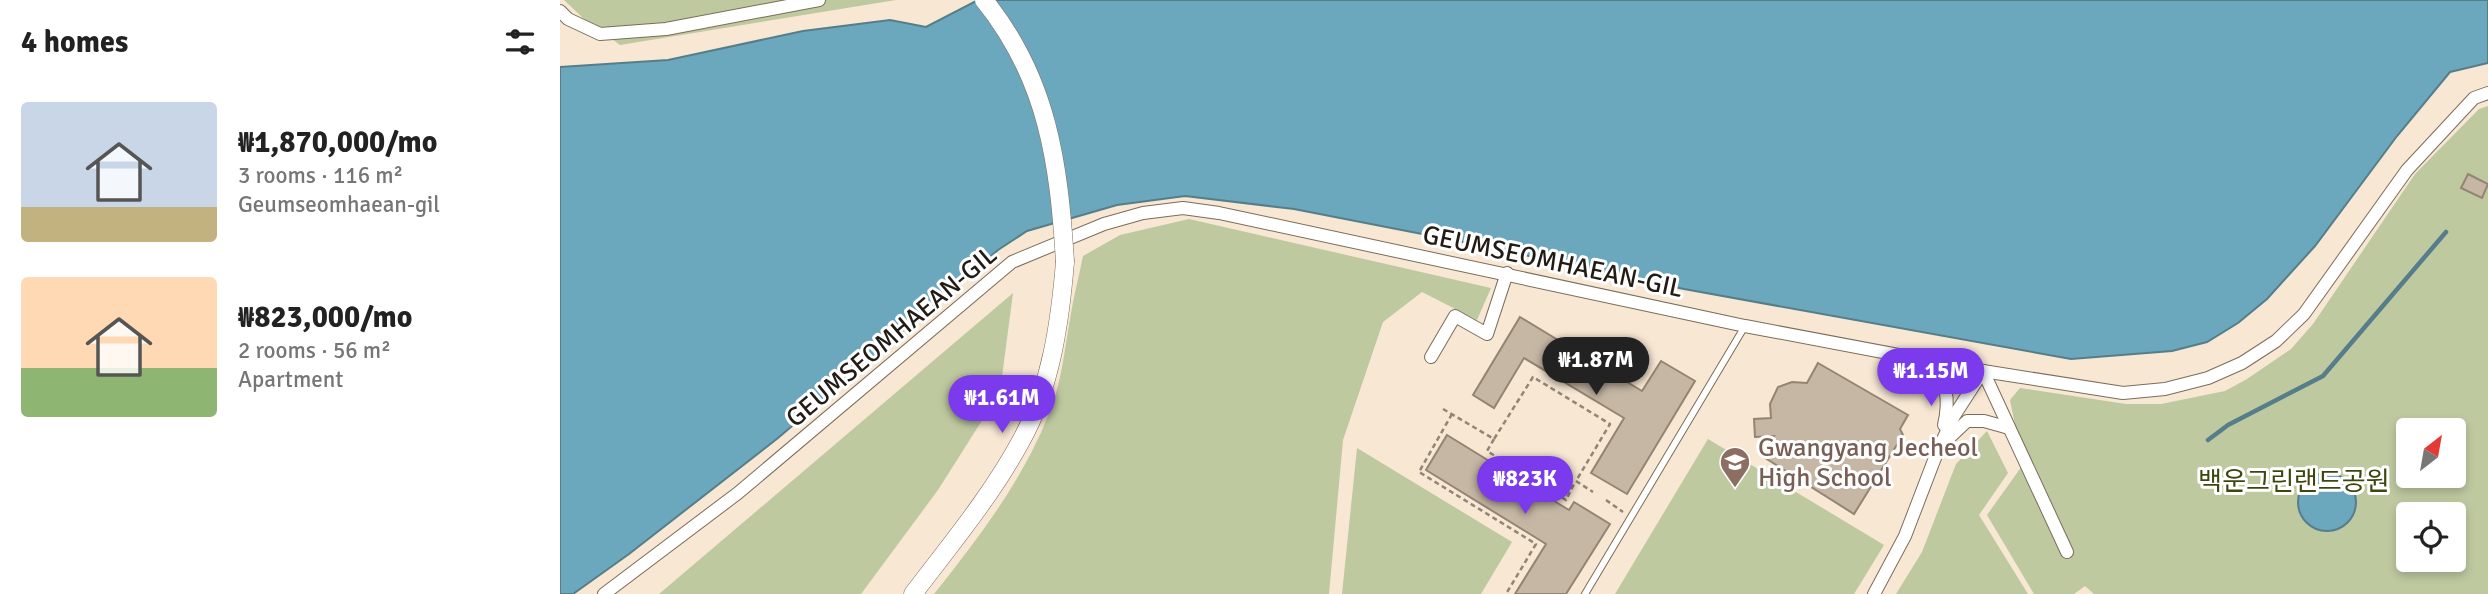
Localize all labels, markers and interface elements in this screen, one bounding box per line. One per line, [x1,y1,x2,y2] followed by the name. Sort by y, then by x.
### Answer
[501,23,539,61] icon: filters
[21,24,128,61] text: 4 homes
[238,124,437,161] text: ₩1,870,000/mo
[77,130,161,214] icon: home
[238,161,403,190] text: 3 rooms · 116 m²
[238,190,440,219] text: Geumseomhaean-gil
[1420,219,1686,305] street label: GEUMSEOMHAEAN-GIL
[780,239,1004,434] street label: GEUMSEOMHAEAN-GIL
[238,299,412,336] text: ₩823,000/mo
[77,305,161,389] icon: home
[238,336,391,365] text: 2 rooms · 56 m²
[1539,338,1653,397] pin: ₩1.87M
[1558,345,1634,374] text: ₩1.87M
[1874,348,1988,408] pin: ₩1.15M
[1893,356,1969,385] text: ₩1.15M
[238,365,343,394] text: Apartment
[945,376,1059,435] pin: ₩1.61M
[964,383,1040,412] text: ₩1.61M
[2396,418,2466,488] north arrow
[2396,418,2466,572] map controls
[1758,432,1978,494] place label: Gwangyang Jecheol High School
[1718,445,1752,489] school or university icon: Gwangyang Jecheol High School
[1476,456,1574,516] pin: ₩823K
[1493,464,1557,493] text: ₩823K
[2198,466,2390,498] park label: 백운그린랜드공원
[2396,502,2466,572] button: locate

